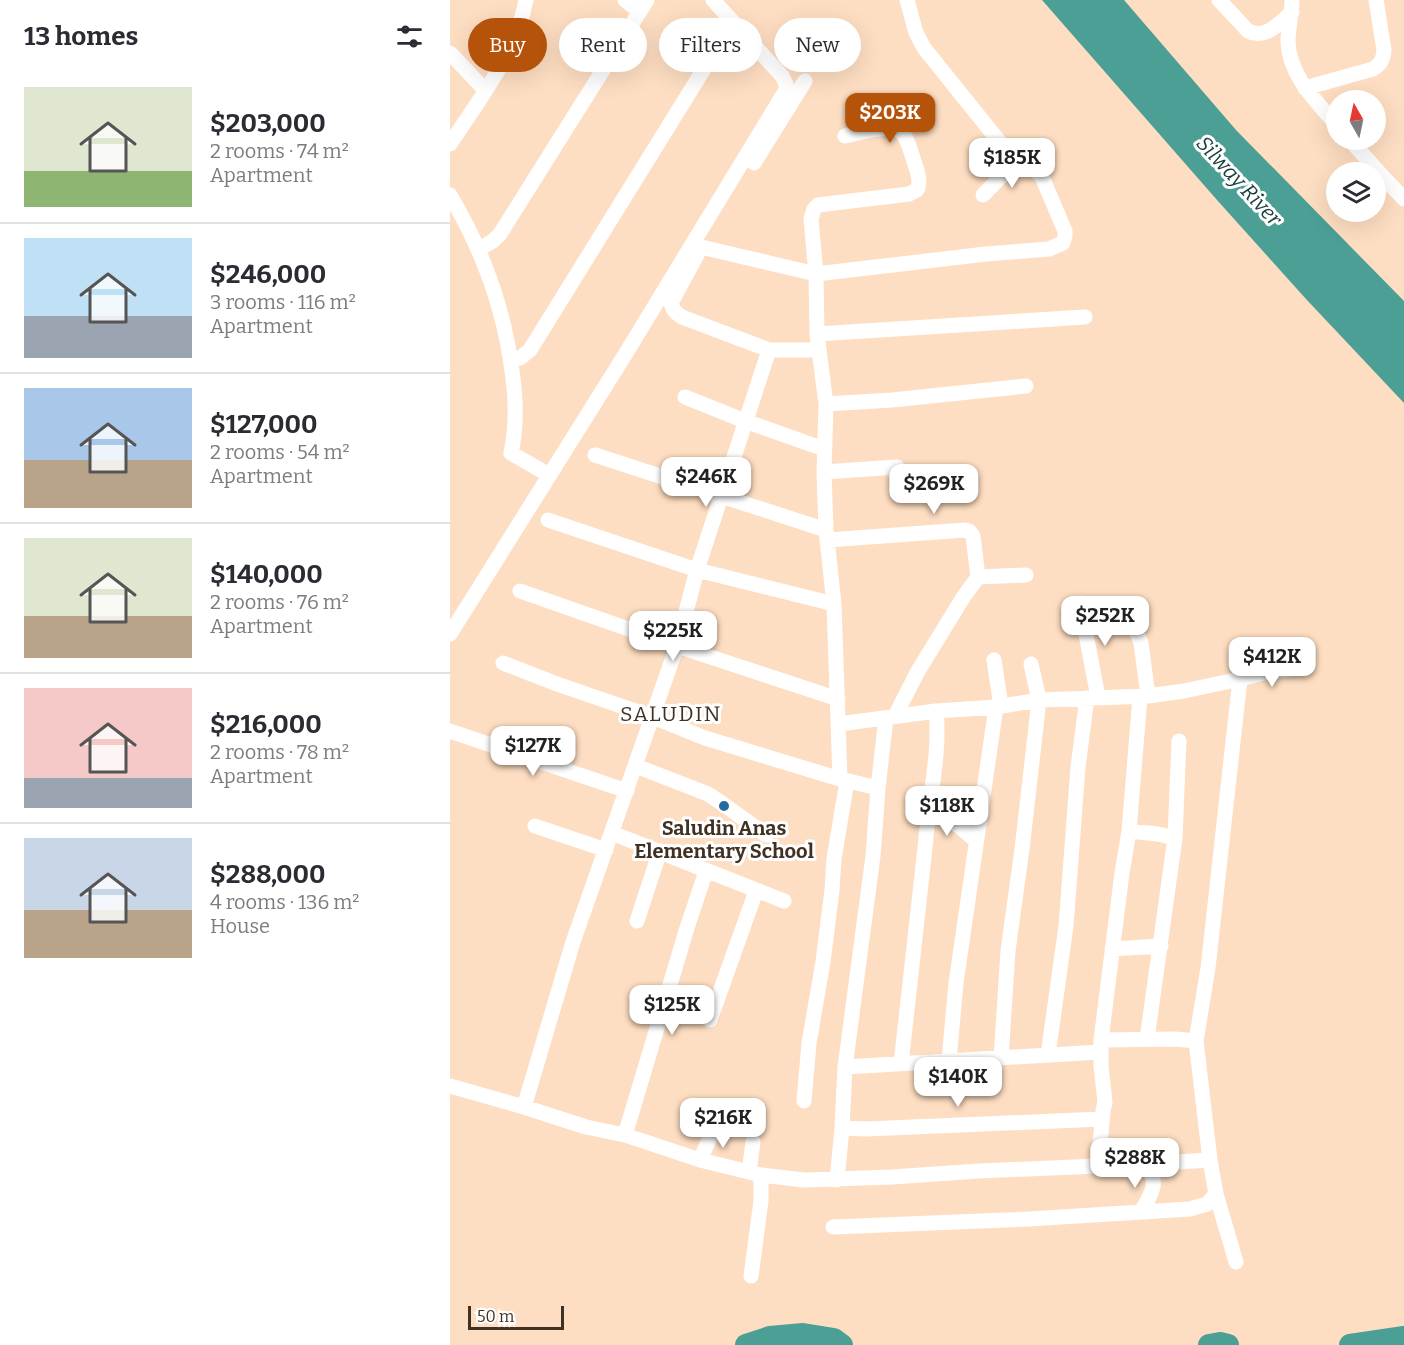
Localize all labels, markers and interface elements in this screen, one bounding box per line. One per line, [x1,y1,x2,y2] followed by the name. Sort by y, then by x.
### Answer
[468,18,547,72] chip: Buy
[559,18,647,72] chip: Rent
[659,18,762,72] chip: Filters
[774,18,861,72] chip: New
[393,20,426,53] icon: filters
[24,21,138,52] text: 13 homes
[1326,90,1386,150] north arrow
[1326,90,1386,222] map controls
[848,93,932,144] pin: $203K
[859,100,921,124] text: $203K
[210,108,326,139] text: $203,000
[72,111,144,183] icon: home
[1191,131,1288,232] water label: Silway River
[970,138,1054,189] pin: $185K
[210,139,349,163] text: 2 rooms · 74 m²
[983,145,1041,169] text: $185K
[1326,162,1386,222] button: layers
[210,163,313,187] text: Apartment
[210,259,326,290] text: $246,000
[72,262,144,334] icon: home
[210,290,356,314] text: 3 rooms · 116 m²
[210,314,313,338] text: Apartment
[210,409,318,440] text: $127,000
[72,412,144,484] icon: home
[210,440,350,464] text: 2 rooms · 54 m²
[664,457,748,508] pin: $246K
[210,464,313,488] text: Apartment
[675,464,737,488] text: $246K
[892,464,976,515] pin: $269K
[903,471,965,495] text: $269K
[210,559,323,590] text: $140,000
[72,562,144,634] icon: home
[210,590,349,614] text: 2 rooms · 76 m²
[1063,596,1147,647] pin: $252K
[1075,603,1135,627] text: $252K
[631,611,715,662] pin: $225K
[210,614,313,638] text: Apartment
[643,618,703,642] text: $225K
[1230,637,1314,688] pin: $412K
[1243,644,1301,668] text: $412K
[620,701,722,727] district label: SALUDIN
[210,709,322,740] text: $216,000
[72,712,144,784] icon: home
[491,726,575,777] pin: $127K
[505,733,561,757] text: $127K
[210,740,349,764] text: 2 rooms · 78 m²
[210,764,313,788] text: Apartment
[905,786,989,837] pin: $118K
[919,793,975,817] text: $118K
[717,799,731,813] marker: Saludin Anas Elementary School
[634,816,814,863] place label: Saludin Anas Elementary School
[210,859,326,890] text: $288,000
[72,862,144,934] icon: home
[210,890,359,914] text: 4 rooms · 136 m²
[210,914,270,938] text: House
[630,985,714,1036] pin: $125K
[643,992,701,1016] text: $125K
[916,1057,1000,1108] pin: $140K
[928,1064,988,1088] text: $140K
[681,1098,765,1149] pin: $216K
[694,1105,752,1129] text: $216K
[1093,1138,1177,1189] pin: $288K
[1104,1145,1166,1169] text: $288K
[468,1303,564,1330] scale bar
[477,1307,514,1326] text: 50 m

